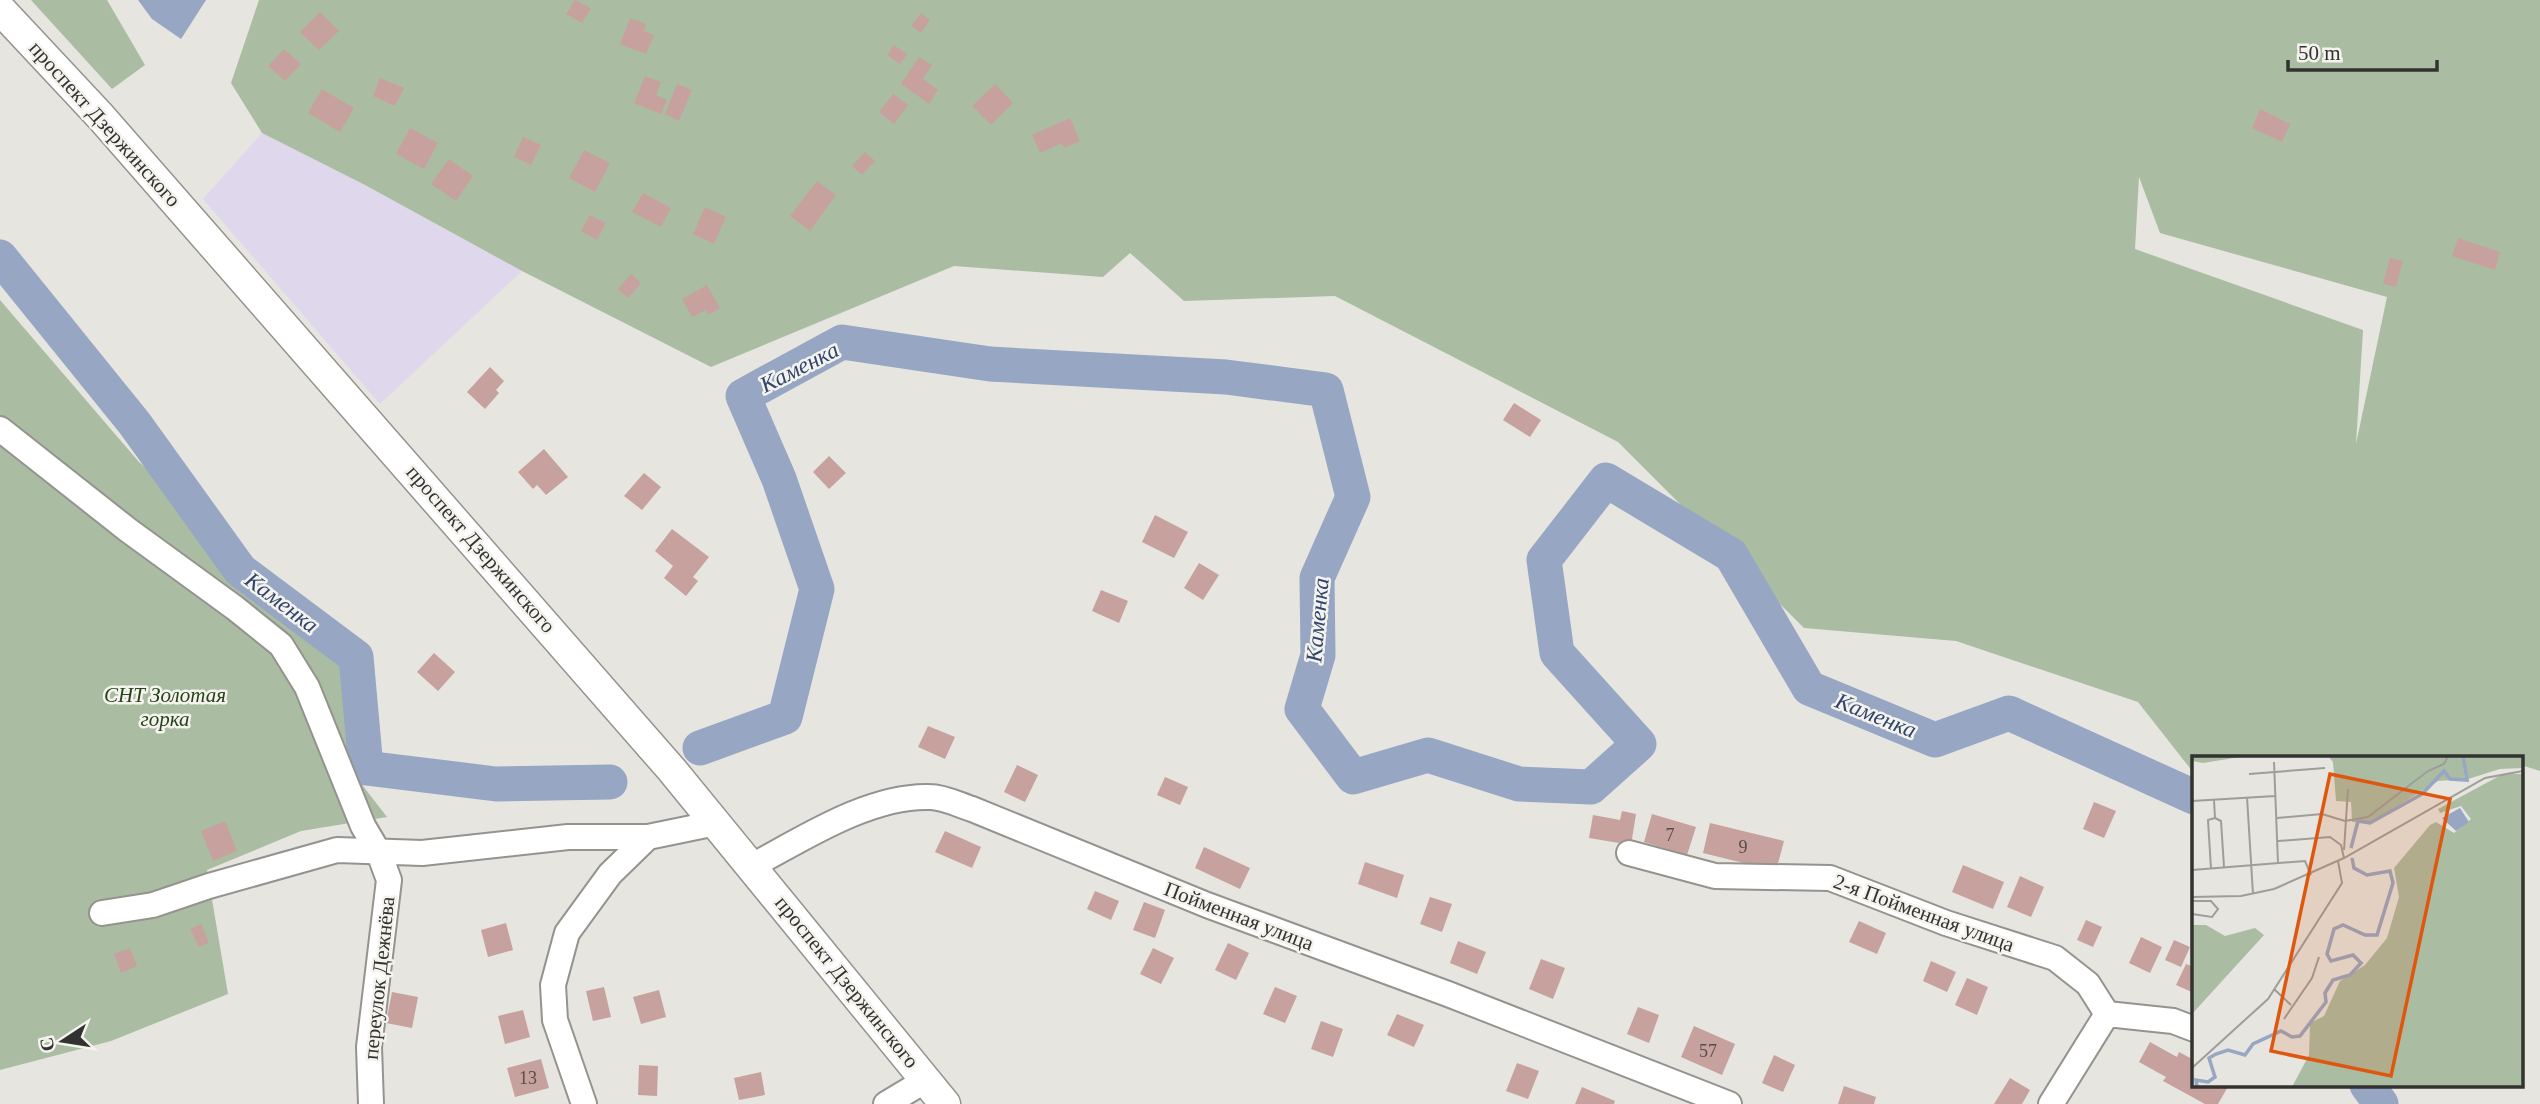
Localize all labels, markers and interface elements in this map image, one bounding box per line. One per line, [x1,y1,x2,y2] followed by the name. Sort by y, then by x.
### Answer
[2288,28,2437,72] scale bar
[24,36,186,212] street label: проспект Дзержинского
[2298,41,2341,65] text: 50 m
[755,337,843,398] water label: Каменка
[402,460,560,638] street label: проспект Дзержинского
[240,566,323,638] water label: Каменка
[1301,577,1334,664] water label: Каменка
[104,683,226,731] park label: СНТ Золотая горка
[1831,688,1920,743] water label: Каменка
[2192,756,2522,1086] inset map
[1666,825,1675,845] house number: 7
[1739,837,1748,857] house number: 9
[1830,869,2018,957] street label: 2-я Пойменная улица
[1161,876,1318,956] street label: Пойменная улица
[770,891,924,1073] street label: проспект Дзержинского
[359,895,400,1061] street label: переулок Дежнёва
[28,1006,98,1076] north arrow
[35,1036,59,1053] text: С
[1699,1041,1717,1061] house number: 57
[519,1068,537,1088] house number: 13

